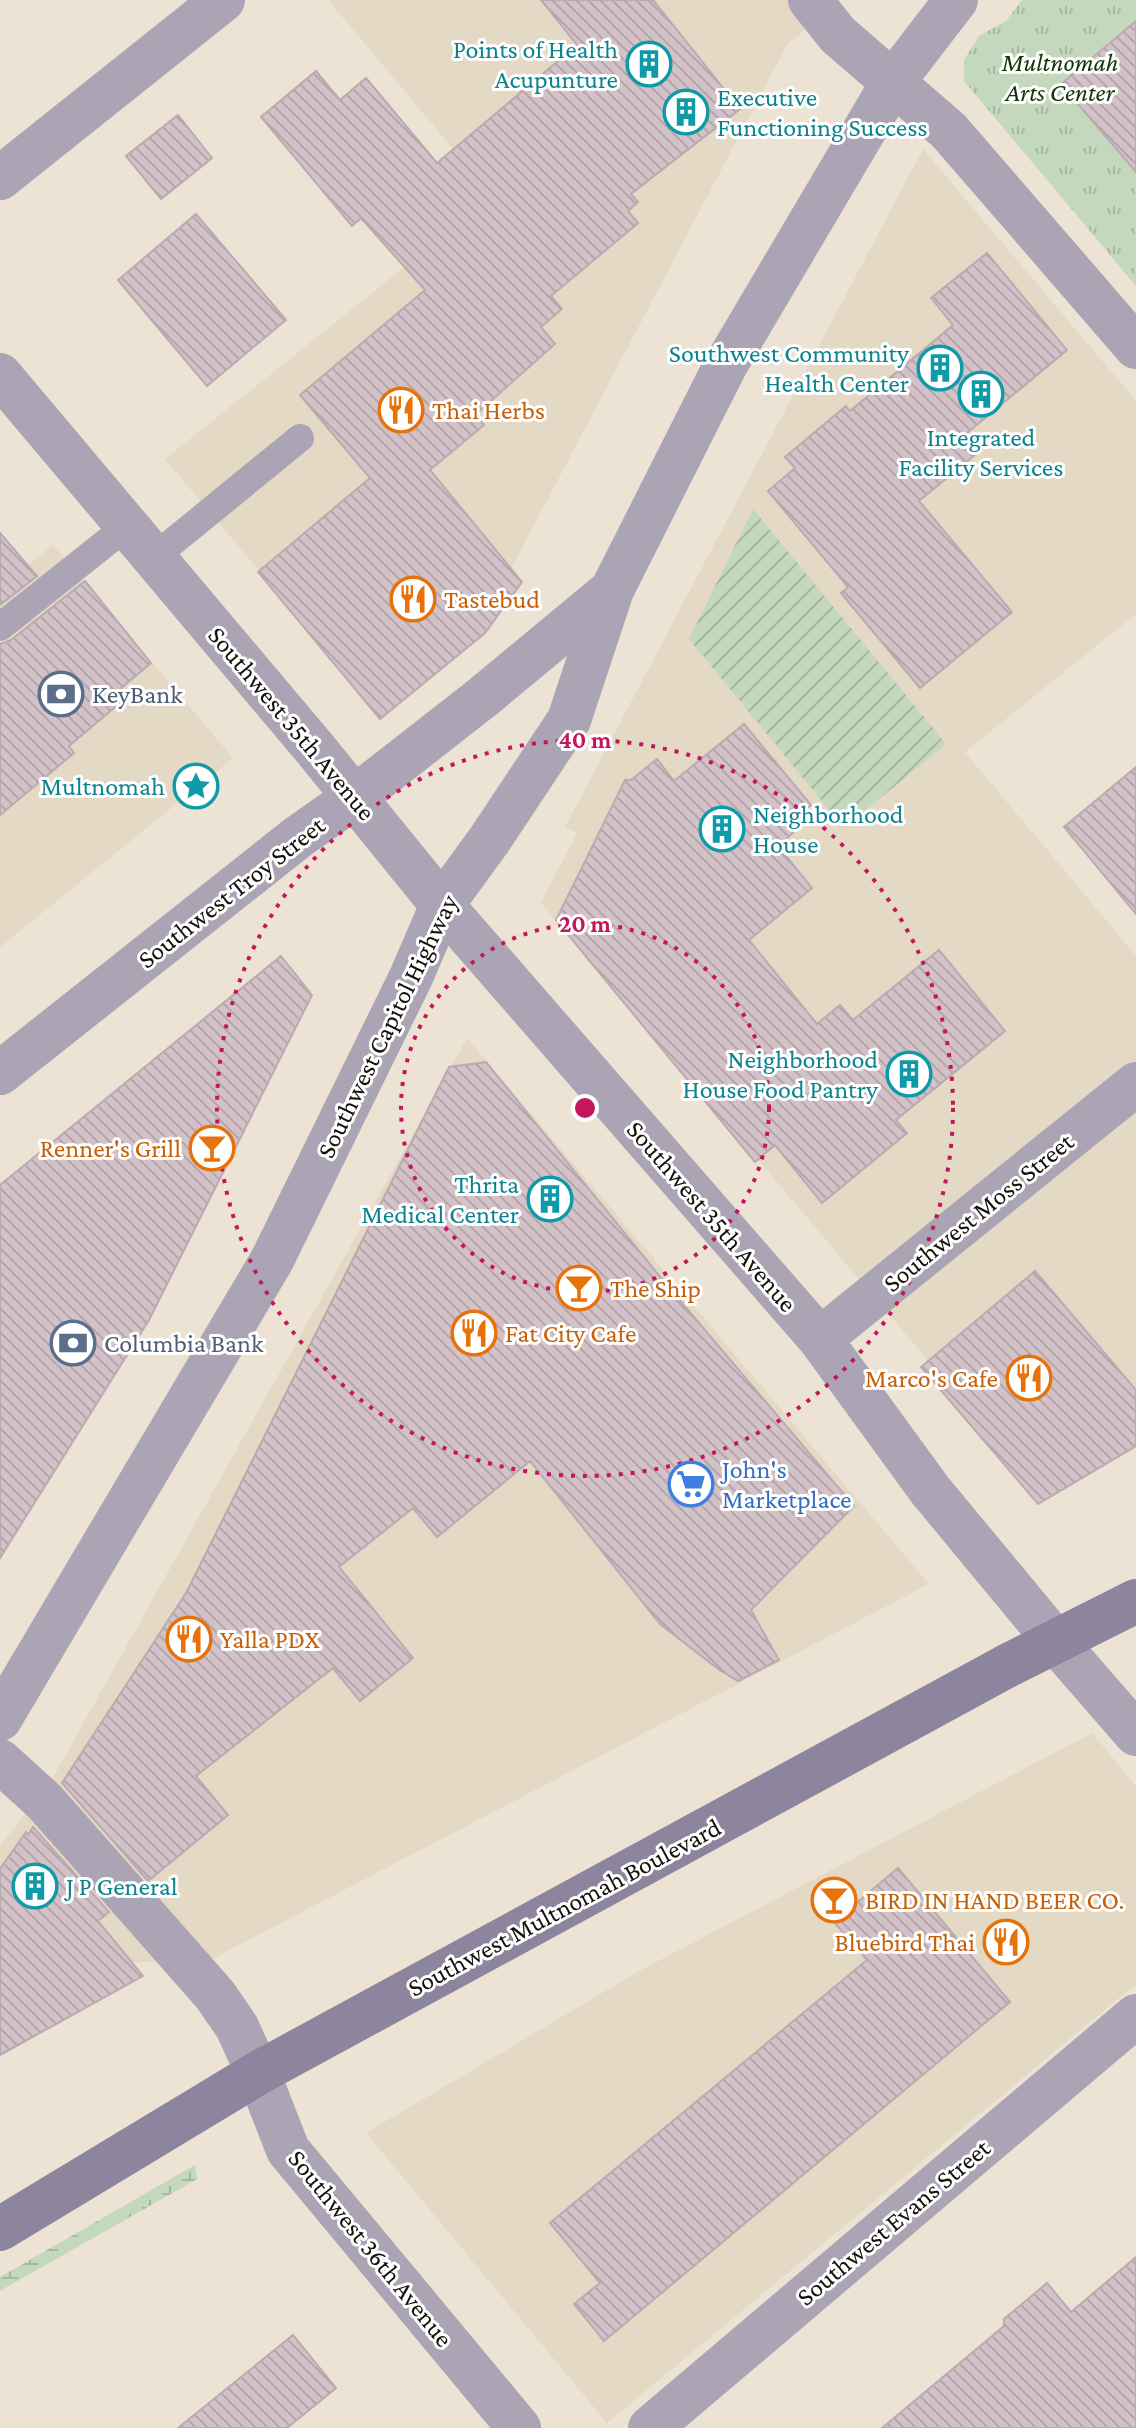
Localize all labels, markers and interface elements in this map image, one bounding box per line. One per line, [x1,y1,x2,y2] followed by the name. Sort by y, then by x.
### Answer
[453,35,618,94] place label: Points of Health Acupunture
[625,40,673,88] building icon: Points of Health Acupunture
[1001,48,1118,107] park label: Multnomah Arts Center
[717,83,928,142] place label: Executive Functioning Success
[662,88,710,136] building icon: Executive Functioning Success
[669,339,910,398] place label: Southwest Community Health Center
[916,344,964,392] building icon: Southwest Community Health Center
[957,370,1005,418] building icon: Integrated Facility Services
[377,386,425,434] restaurant icon: Thai Herbs
[432,396,545,425] place label: Thai Herbs
[899,423,1063,482] place label: Integrated Facility Services
[389,575,437,623] restaurant icon: Tastebud
[444,585,540,614] place label: Tastebud
[202,621,381,826] street label: Southwest 35th Avenue
[37,670,85,718] bank icon: KeyBank
[92,680,183,709] place label: KeyBank
[559,726,612,753] text: 40 m
[172,762,220,810] place icon: Multnomah
[40,772,165,801] place label: Multnomah
[753,800,904,859] place label: Neighborhood House
[698,805,746,853] building icon: Neighborhood House
[132,810,331,974] street label: Southwest Troy Street
[311,889,464,1163] street label: Southwest Capitol Highway
[559,910,612,937] text: 20 m
[683,1045,879,1104] place label: Neighborhood House Food Pantry
[885,1050,933,1098] building icon: Neighborhood House Food Pantry
[571,1094,599,1122] centre of rings
[621,1115,803,1318] street label: Southwest 35th Avenue
[188,1124,236,1172] bar icon: Renner's Grill
[877,1127,1079,1298] street label: Southwest Moss Street
[40,1134,181,1163] place label: Renner's Grill
[361,1170,519,1229] place label: Thrita Medical Center
[526,1175,574,1223] building icon: Thrita Medical Center
[555,1264,603,1312] bar icon: The Ship
[610,1274,701,1303] place label: The Ship
[450,1309,498,1357] restaurant icon: Fat City Cafe
[49,1319,97,1367] bank icon: Columbia Bank
[505,1319,636,1348] place label: Fat City Cafe
[104,1329,264,1358] place label: Columbia Bank
[1005,1354,1053,1402] restaurant icon: Marco's Cafe
[865,1364,998,1393] place label: Marco's Cafe
[720,1455,852,1514] place label: John's Marketplace
[667,1460,715,1508] supermarket icon: John's Marketplace
[165,1615,213,1663] restaurant icon: Yalla PDX
[220,1625,320,1654] place label: Yalla PDX
[403,1812,726,2002] street label: Southwest Multnomah Boulevard
[11,1862,59,1910] building icon: J P General
[64,1872,178,1901] place label: J P General
[810,1876,858,1924] bar icon: BIRD IN HAND BEER CO.
[865,1886,1124,1915] place label: BIRD IN HAND BEER CO.
[982,1918,1030,1966] restaurant icon: Bluebird Thai
[835,1928,975,1957] place label: Bluebird Thai
[791,2133,996,2312] street label: Southwest Evans Street
[282,2144,459,2353] street label: Southwest 36th Avenue

